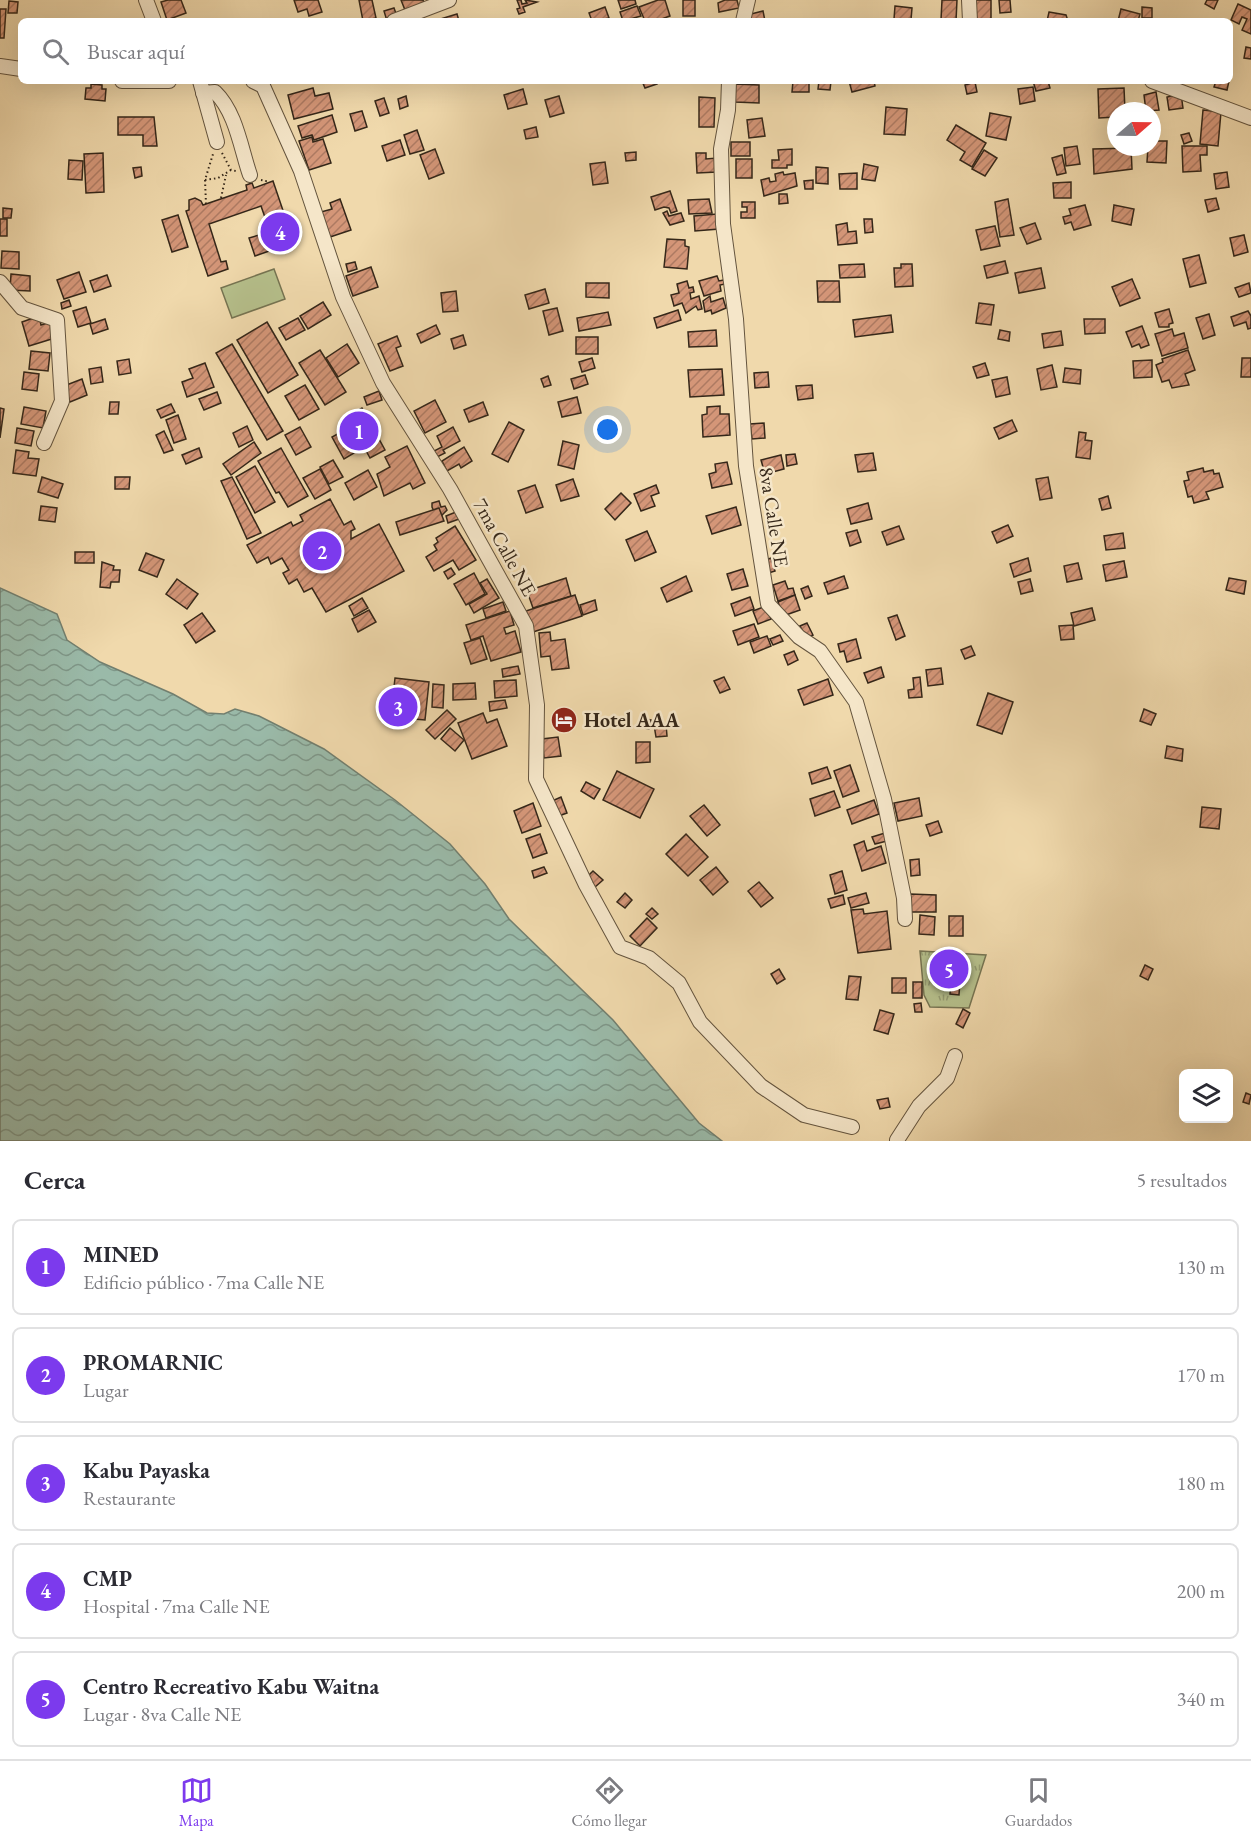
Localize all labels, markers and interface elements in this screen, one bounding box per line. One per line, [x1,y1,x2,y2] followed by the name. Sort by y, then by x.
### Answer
[18,18,1233,84] search box
[39,35,72,68] icon: search
[87,37,185,66] text: Buscar aquí
[1107,102,1161,156] north arrow
[260,210,300,254] pin: 4
[340,408,378,454] pin: 1
[593,415,622,444] your location
[753,465,795,569] street label: 8va Calle NE
[467,494,543,600] street label: 7ma Calle NE
[302,528,342,574] pin: 2
[378,684,418,730] pin: 3
[549,705,579,735] hotel icon: Hotel AAA
[584,707,680,733] place label: Hotel AAA
[930,946,968,992] pin: 5
[1179,1069,1233,1123] map controls
[1179,1069,1233,1123] button: layers
[24,1163,85,1197] text: Cerca
[1136,1167,1227,1193] text: 5 resultados
[83,1240,158,1269] text: MINED
[40,1254,51,1280] text: 1
[1177,1254,1225,1280] text: 130 m
[83,1269,324,1295] text: Edificio público · 7ma Calle NE
[83,1348,223,1377] text: PROMARNIC
[40,1362,51,1388] text: 2
[1177,1362,1225,1388] text: 170 m
[83,1377,129,1403] text: Lugar
[83,1456,210,1485] text: Kabu Payaska
[40,1470,51,1496] text: 3
[1177,1470,1225,1496] text: 180 m
[83,1485,176,1511] text: Restaurante
[83,1564,132,1593] text: CMP
[40,1578,51,1604] text: 4
[1177,1578,1225,1604] text: 200 m
[83,1593,270,1619] text: Hospital · 7ma Calle NE
[83,1672,379,1701] text: Centro Recreativo Kabu Waitna
[40,1686,51,1712] text: 5
[1177,1686,1225,1712] text: 340 m
[83,1701,241,1727] text: Lugar · 8va Calle NE
[179,1774,214,1831] tab: Mapa
[571,1774,647,1831] tab: Cómo llegar
[1005,1774,1072,1831] tab: Guardados

